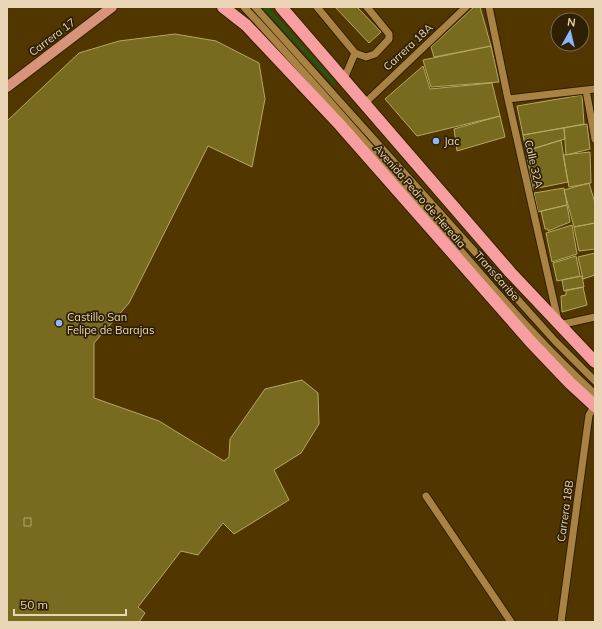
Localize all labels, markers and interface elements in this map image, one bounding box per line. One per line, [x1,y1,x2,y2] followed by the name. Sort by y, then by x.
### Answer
[550,12,590,52] north arrow
[26,15,78,59] street label: Carrera 17
[566,15,576,30] text: N
[380,21,436,73] street label: Carrera 18A
[444,134,460,148] place label: Jac
[431,136,441,146] marker: Jac
[522,138,546,190] street label: Calle 32A
[371,141,469,251] street label: Avenida Pedro de Heredia
[472,248,522,304] street label: TransCaribe
[67,310,154,337] place label: Castillo San Felipe de Barajas
[54,318,64,328] marker: Castillo San Felipe de Barajas
[554,479,576,543] street label: Carrera 18B
[14,591,126,617] scale bar
[20,597,48,612] text: 50 m

